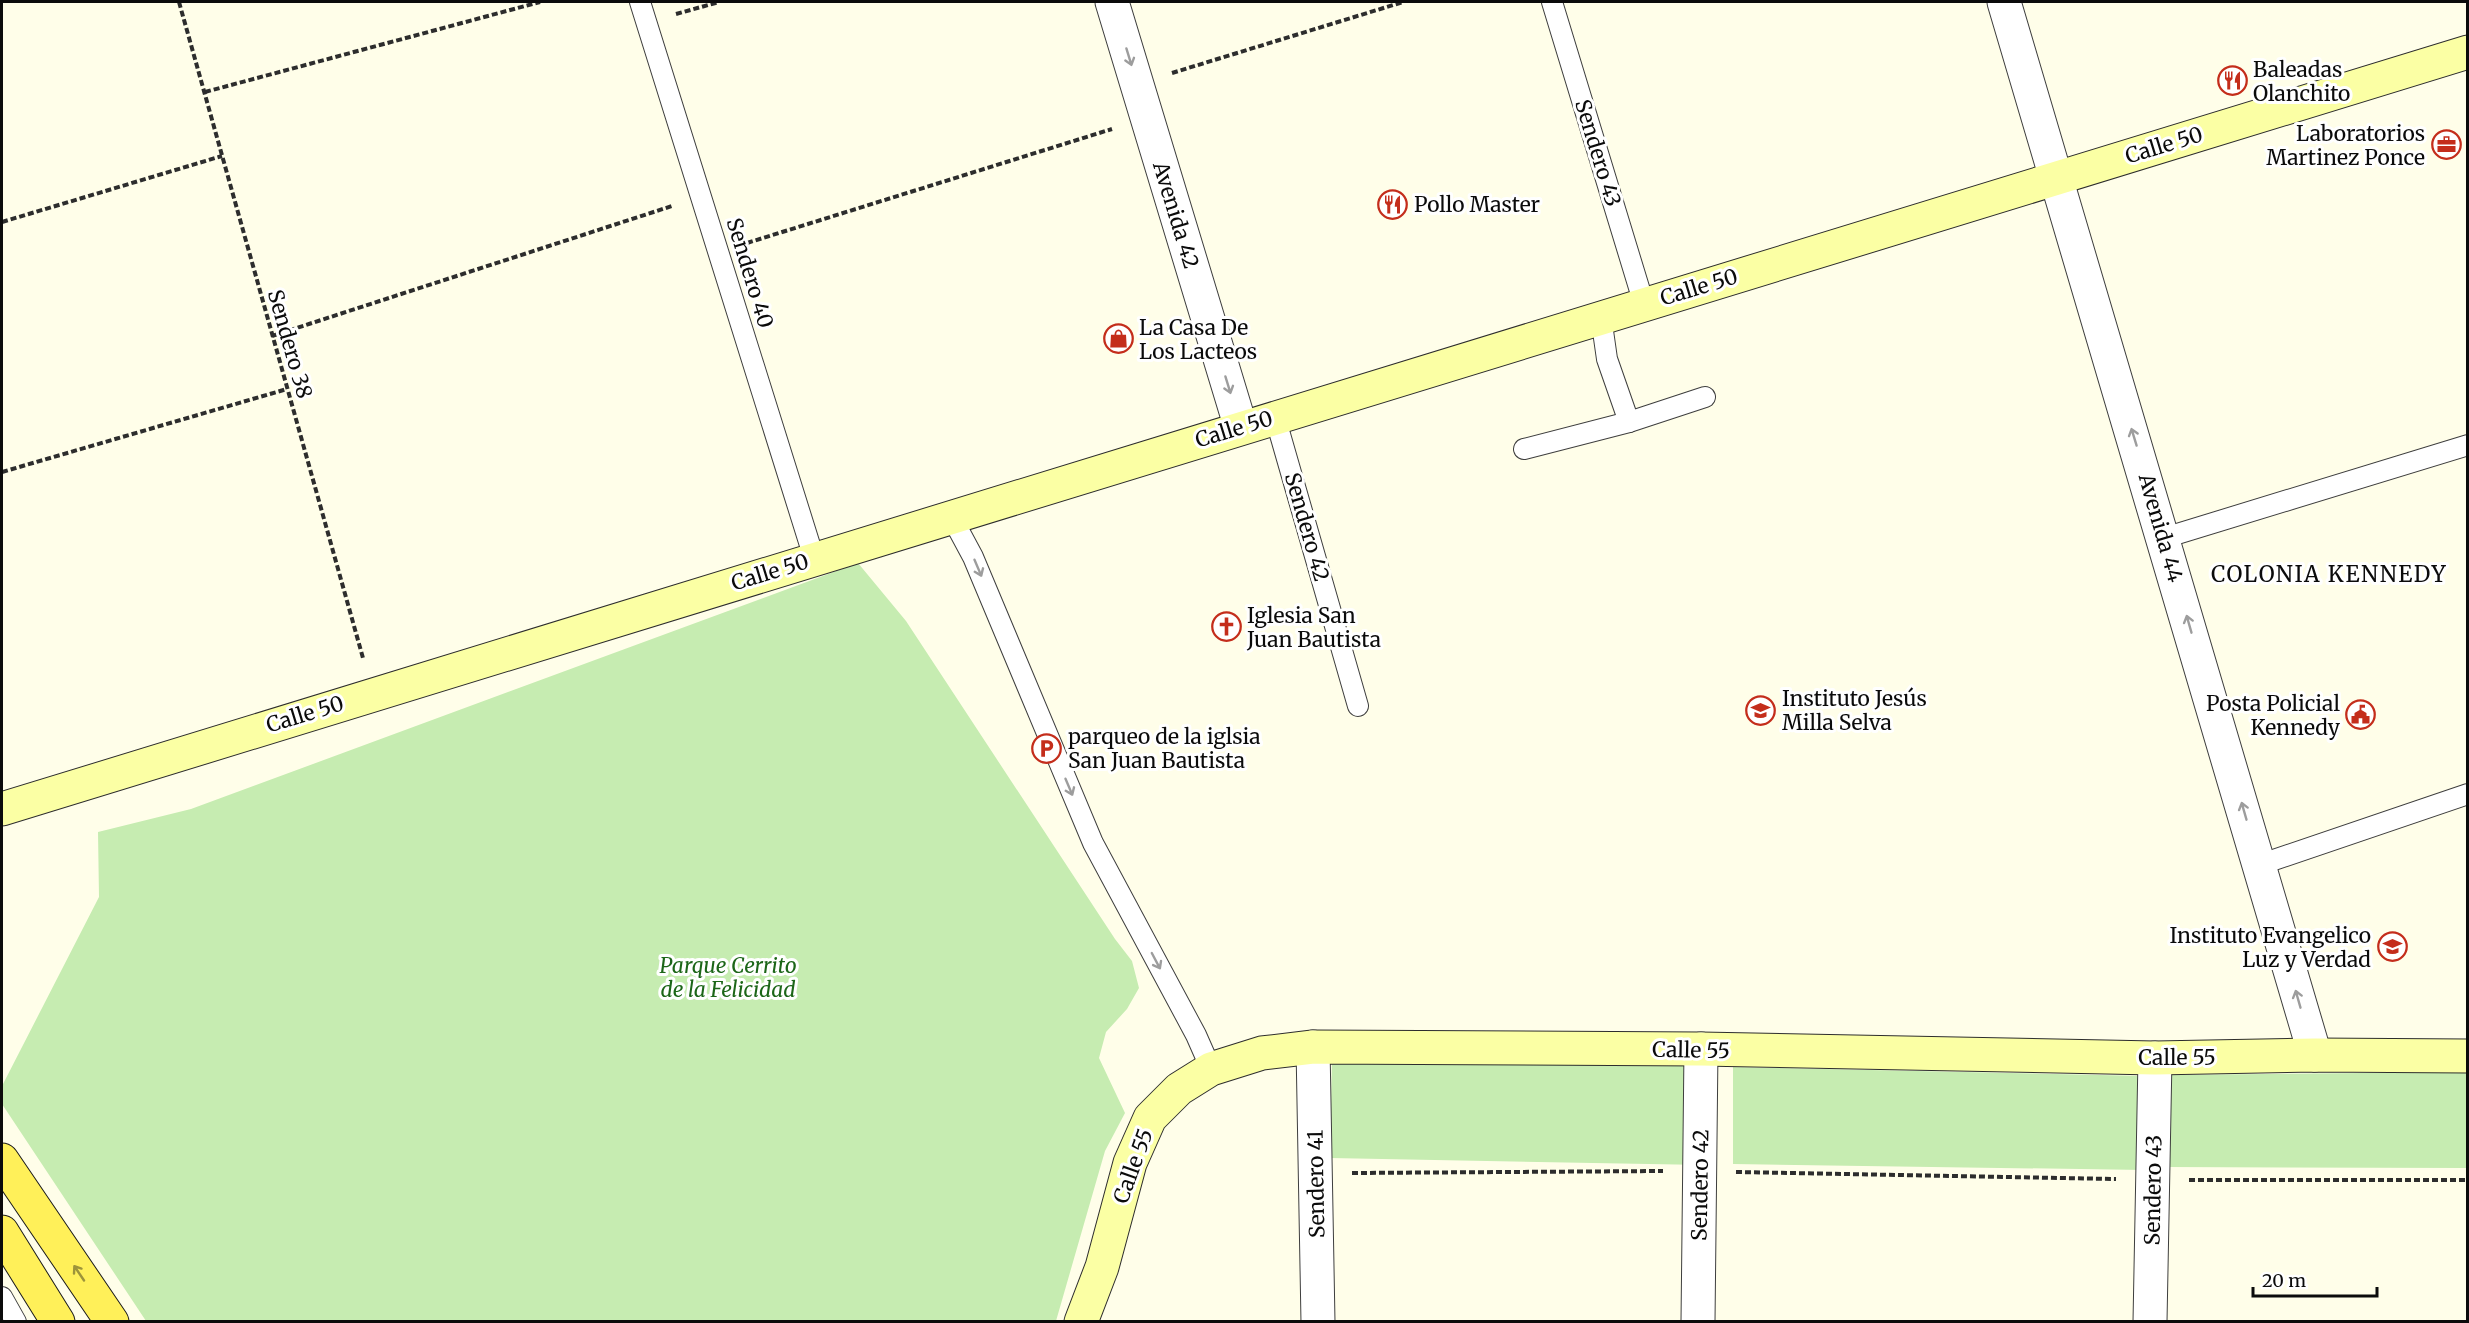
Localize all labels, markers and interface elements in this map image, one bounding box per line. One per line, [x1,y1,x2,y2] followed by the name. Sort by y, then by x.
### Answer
[1124,48,1135,67] one-way arrow
[2253,56,2350,107] place label: Baleadas Olanchito
[2216,65,2248,97] restaurant icon: Baleadas Olanchito
[1569,96,1627,210] street label: Sendero 43
[2122,120,2206,170] street label: Calle 50
[2266,120,2425,171] place label: Laboratorios Martinez Ponce
[2430,129,2462,161] office icon: Laboratorios Martinez Ponce
[1147,157,1205,272] street label: Avenida 42
[1377,188,1409,220] restaurant icon: Pollo Master
[1414,191,1540,218] place label: Pollo Master
[720,215,780,331] street label: Sendero 40
[1657,262,1741,312] street label: Calle 50
[262,287,318,401] street label: Sendero 38
[1139,314,1257,365] place label: La Casa De Los Lacteos
[1102,323,1134,355] shop icon: La Casa De Los Lacteos
[1223,375,1234,394] one-way arrow
[1192,404,1276,454] street label: Calle 50
[2128,428,2139,447] one-way arrow
[1279,470,1335,584] street label: Sendero 42
[2132,470,2189,585] street label: Avenida 44
[728,547,812,597] street label: Calle 50
[973,558,984,577] one-way arrow
[2211,560,2447,588] district label: COLONIA KENNEDY
[1246,602,1381,653] place label: Iglesia San Juan Bautista
[1210,611,1242,643] church icon: Iglesia San Juan Bautista
[2183,615,2194,634] one-way arrow
[1782,685,1927,736] place label: Instituto Jesús Milla Selva
[263,689,347,739] street label: Calle 50
[2206,690,2341,741] place label: Posta Policial Kennedy
[1745,694,1777,726] school or university icon: Instituto Jesús Milla Selva
[2345,699,2377,731] public building icon: Posta Policial Kennedy
[1068,723,1260,774] place label: parqueo de la iglsia San Juan Bautista
[1031,732,1063,764] parking icon: parqueo de la iglsia San Juan Bautista
[1064,777,1075,795] one-way arrow
[2237,802,2249,821] one-way arrow
[2169,922,2371,973] place label: Instituto Evangelico Luz y Verdad
[2376,931,2408,963] school or university icon: Instituto Evangelico Luz y Verdad
[659,952,797,1003] park label: Parque Cerrito de la Felicidad
[1150,952,1162,969] one-way arrow
[2292,990,2303,1009] one-way arrow
[1652,1036,1730,1064] street label: Calle 55
[2138,1044,2216,1071] street label: Calle 55
[1107,1125,1159,1207] street label: Calle 55
[1686,1129,1714,1241] street label: Sendero 42
[1302,1130,1330,1238] street label: Sendero 41
[2139,1134,2167,1246] street label: Sendero 43
[2253,1260,2378,1298] scale bar
[73,1265,85,1282] one-way arrow
[2262,1269,2306,1292] text: 20 m

